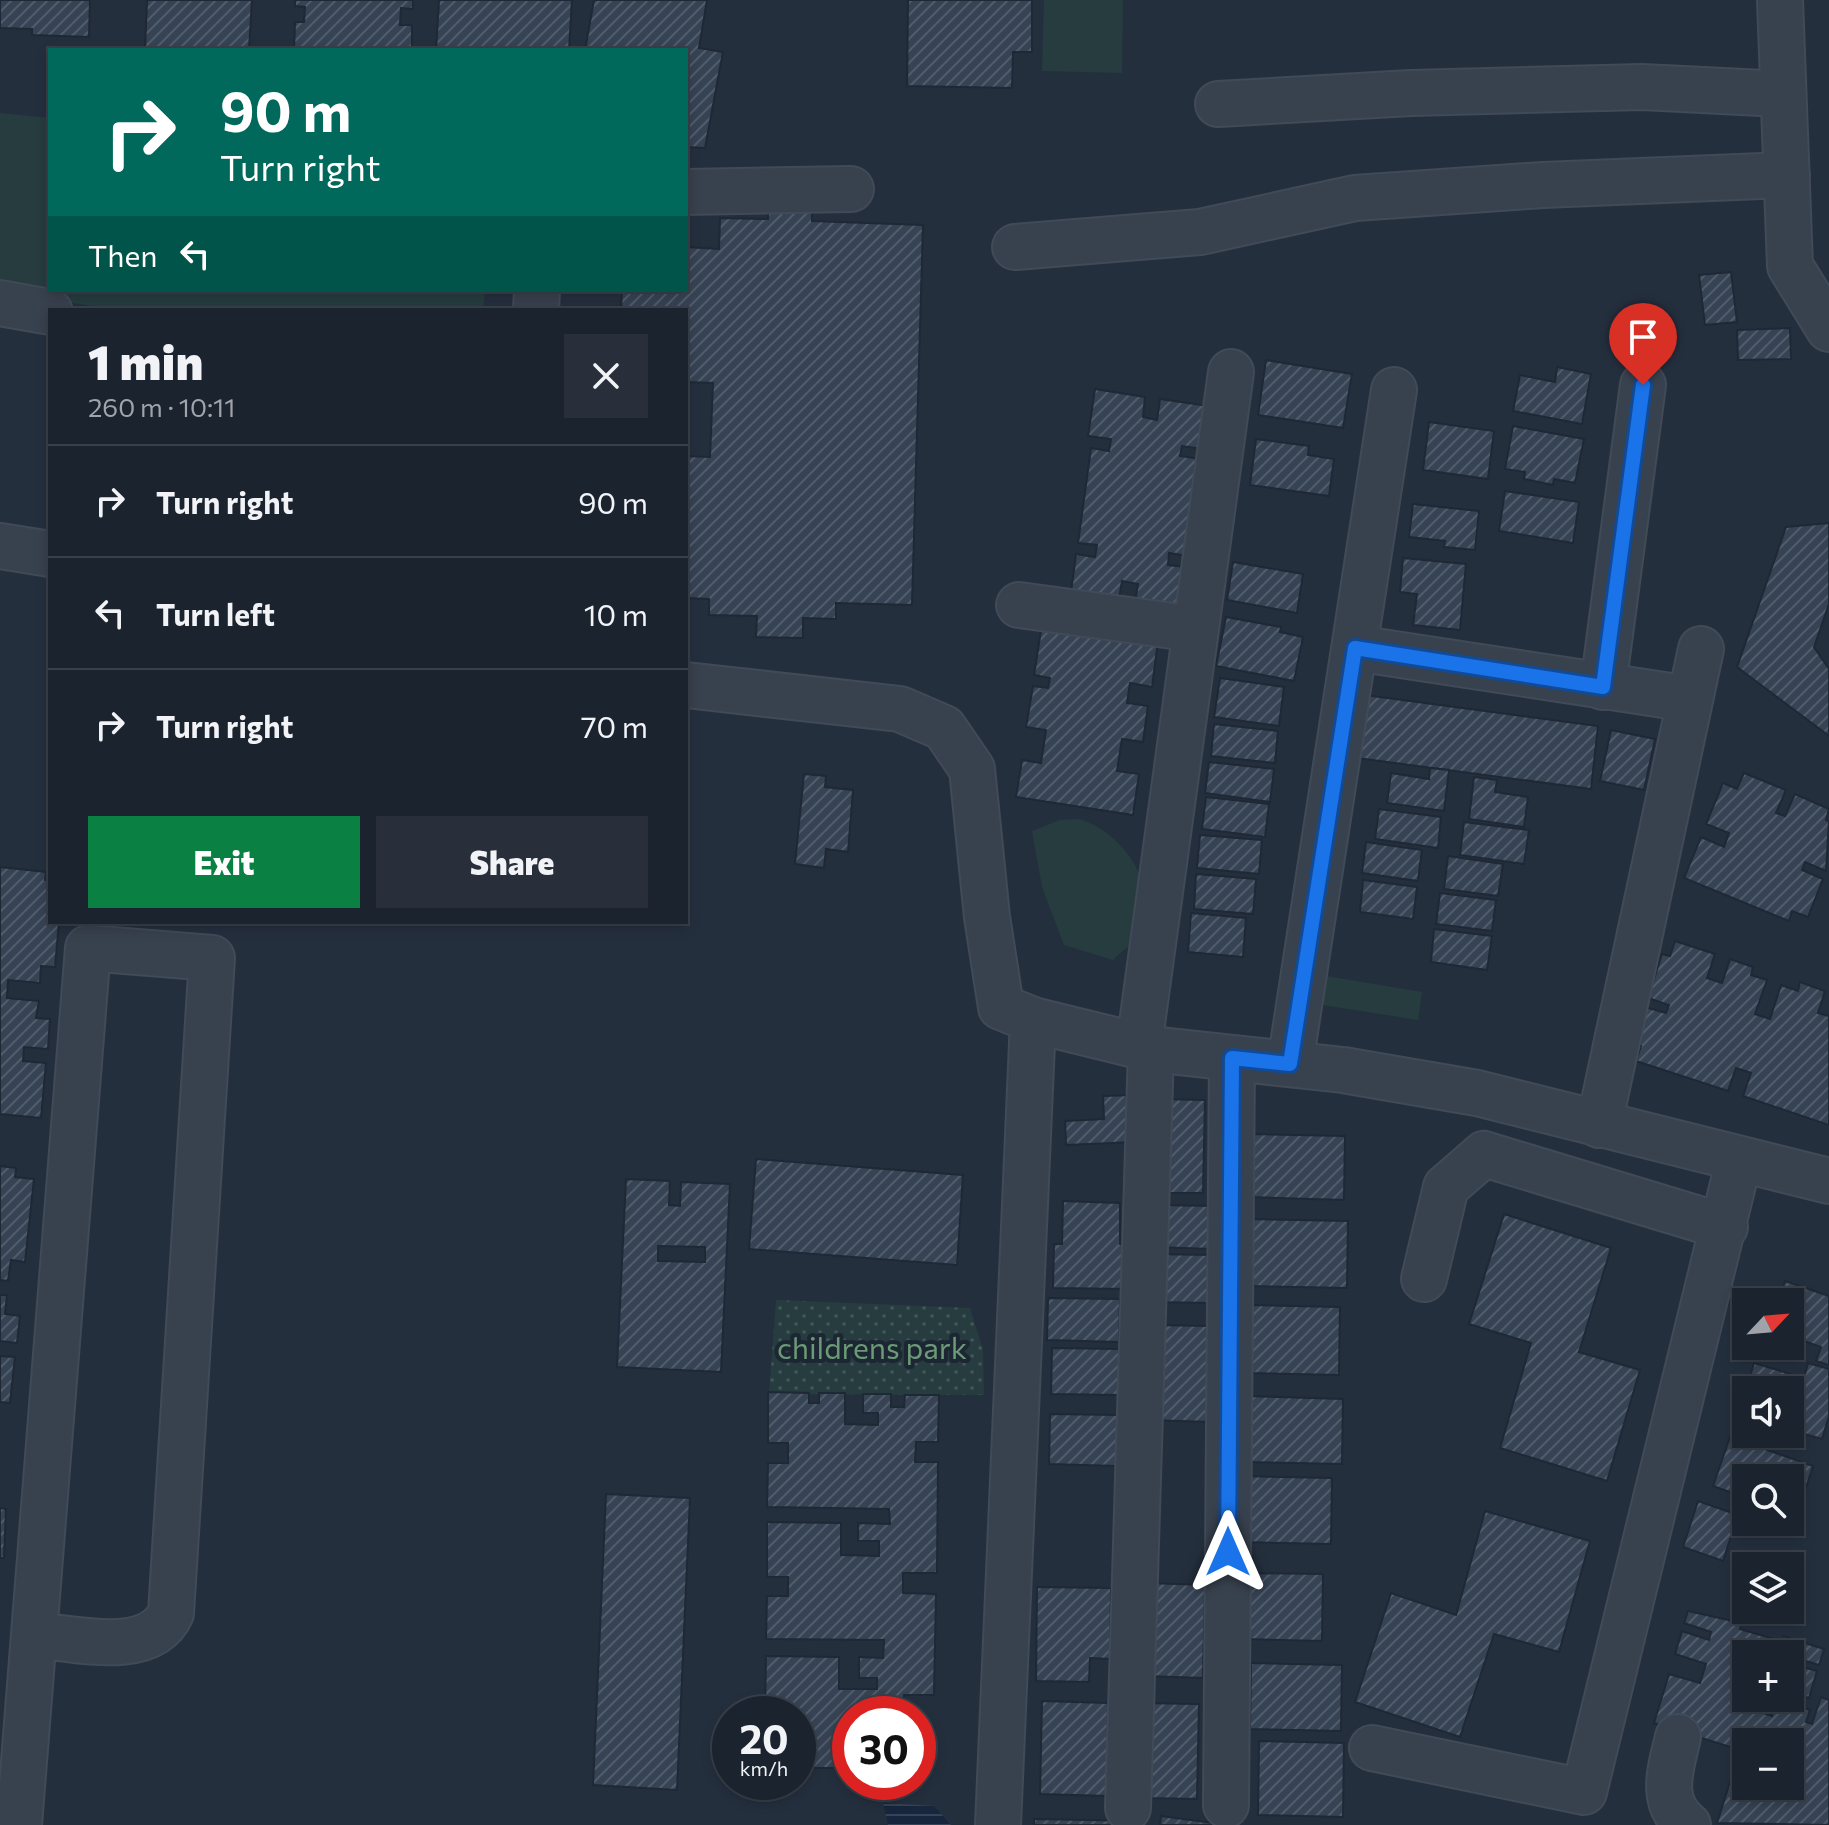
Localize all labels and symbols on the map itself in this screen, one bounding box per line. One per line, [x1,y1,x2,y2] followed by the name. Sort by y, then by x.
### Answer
[1609,303,1677,385] pin
[1732,1288,1804,1360] north arrow
[777,1328,967,1365] park label: childrens park
[1186,1510,1270,1594] position arrow
[832,1696,936,1800] speed limit sign: 30

